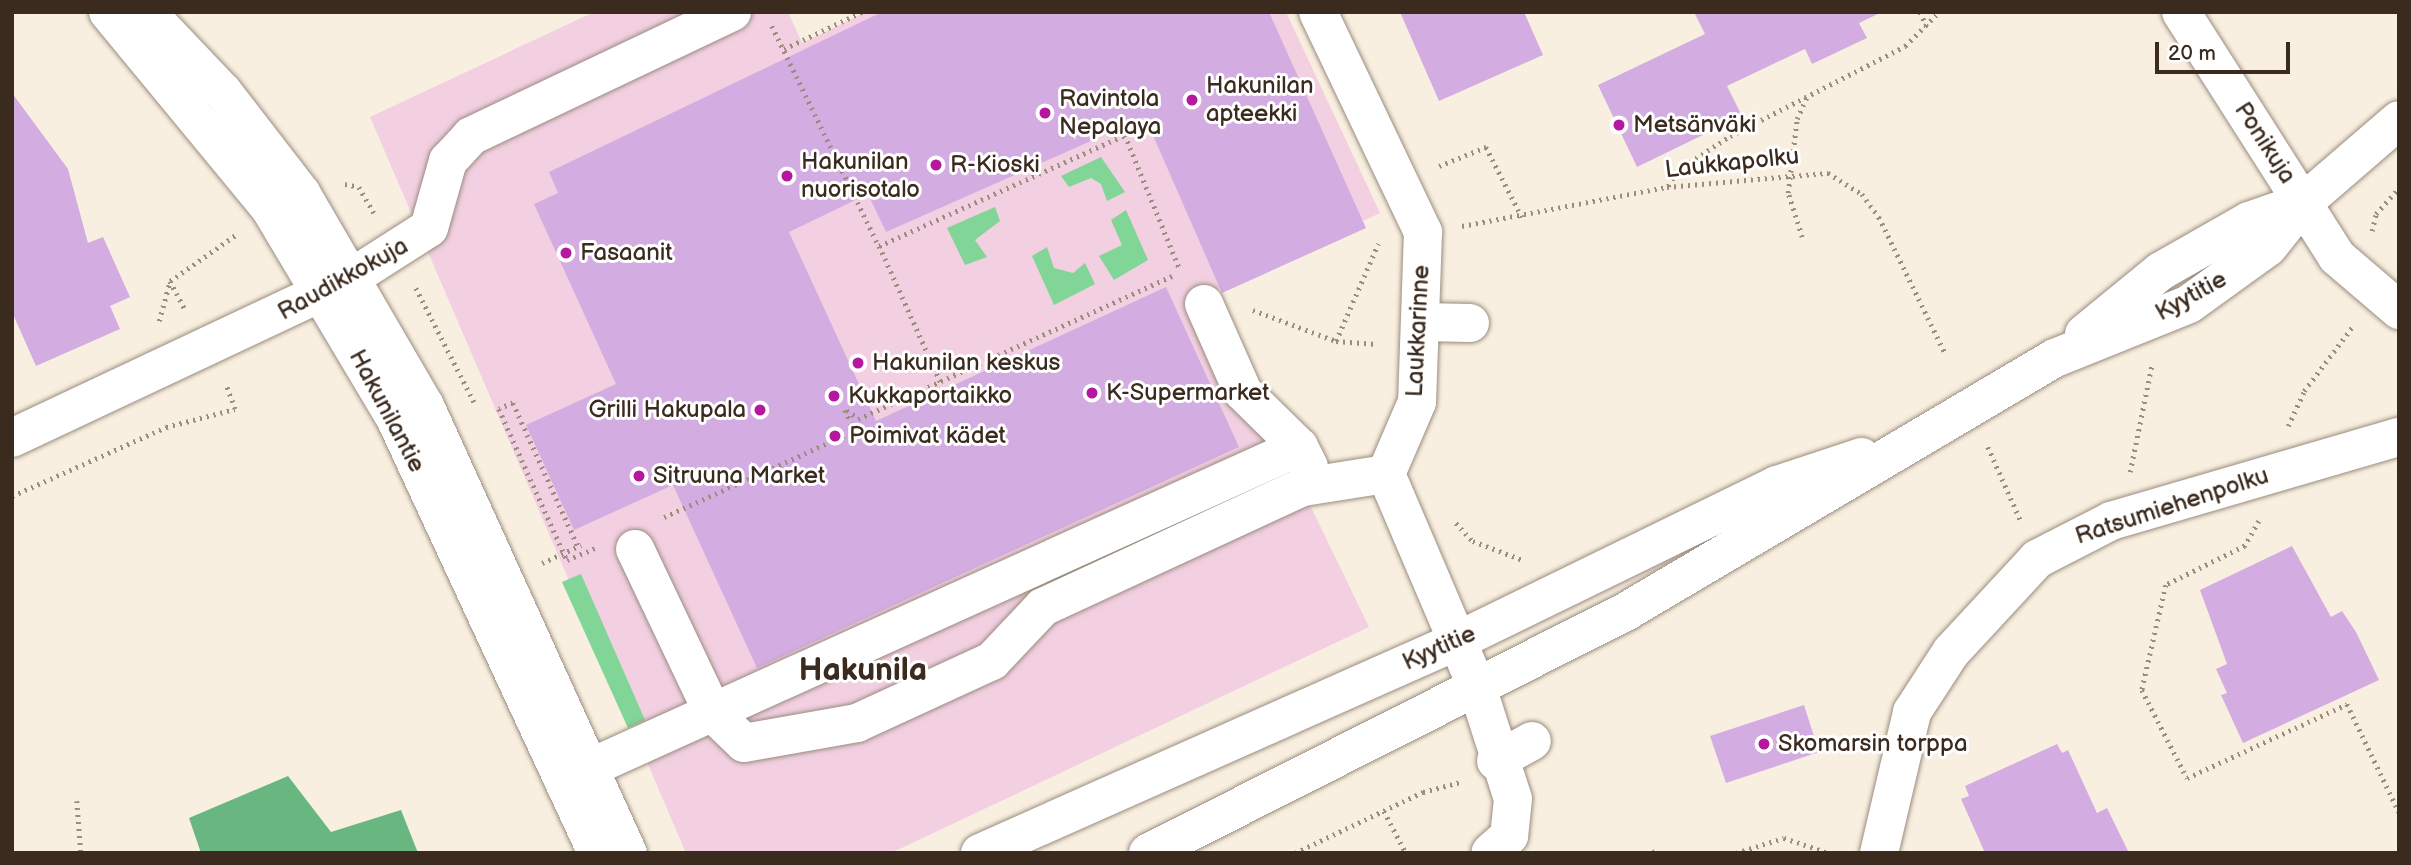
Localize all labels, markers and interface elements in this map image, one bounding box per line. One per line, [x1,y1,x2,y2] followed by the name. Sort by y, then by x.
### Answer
[2159,28,2294,72] scale bar
[2168,41,2216,66] text: 20 m
[1206,72,1314,128] place label: Hakunilan apteekki
[1059,85,1161,141] place label: Ravintola Nepalaya
[1184,92,1200,108] marker: Hakunilan apteekki
[2228,97,2302,189] street label: Ponikuja
[1037,105,1053,121] marker: Ravintola Nepalaya
[1633,111,1756,139] place label: Metsänväki
[1611,117,1627,133] marker: Metsänväki
[1664,142,1800,184] street label: Laukkapolku
[801,148,920,204] place label: Hakunilan nuorisotalo
[950,151,1040,179] place label: R-Kioski
[928,157,944,173] marker: R-Kioski
[779,168,795,184] marker: Hakunilan nuorisotalo
[273,231,413,327] street label: Raudikkokuja
[580,239,673,267] place label: Fasaanit
[558,245,574,261] marker: Fasaanit
[1400,264,1436,398] street label: Laukkarinne
[2150,265,2232,327] street label: Kyytitie
[343,345,431,477] street label: Hakunilantie
[872,349,1060,377] place label: Hakunilan keskus
[850,355,866,371] marker: Hakunilan keskus
[1106,379,1270,407] place label: K-Supermarket
[848,382,1012,410] place label: Kukkaportaikko
[1084,385,1100,401] marker: K-Supermarket
[826,388,842,404] marker: Kukkaportaikko
[589,396,746,424] place label: Grilli Hakupala
[752,402,768,418] marker: Grilli Hakupala
[849,422,1006,450] place label: Poimivat kädet
[827,428,843,444] marker: Poimivat kädet
[2072,461,2272,551] street label: Ratsumiehenpolku
[653,462,825,490] place label: Sitruuna Market
[631,468,647,484] marker: Sitruuna Market
[1398,619,1480,677] street label: Kyytitie
[799,652,927,690] district label: Hakunila
[1778,730,1967,758] place label: Skomarsin torppa
[1756,736,1772,752] marker: Skomarsin torppa

